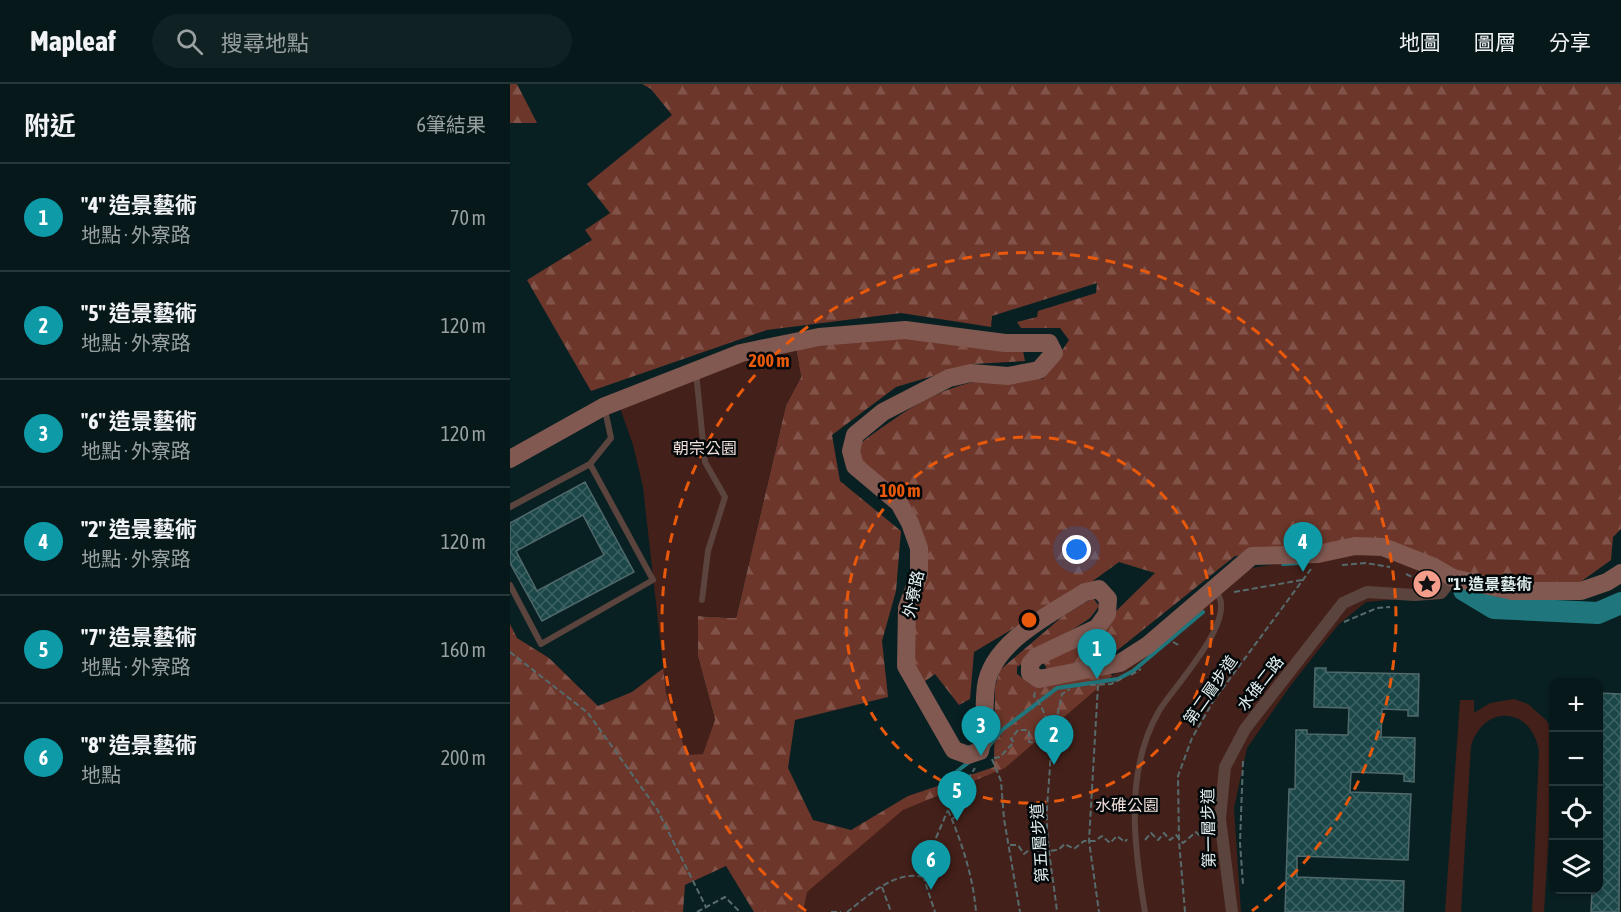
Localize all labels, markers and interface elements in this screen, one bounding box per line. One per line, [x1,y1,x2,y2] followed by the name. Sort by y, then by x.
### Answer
[152,14,572,68] search box
[30,25,116,57] text: Mapleaf
[173,25,206,58] icon: search
[221,30,309,56] text: 搜尋地點
[1399,30,1441,54] text: 地圖
[1474,30,1516,54] text: 圖層
[1549,30,1591,54] text: 分享
[24,111,76,141] text: 附近
[417,113,486,136] text: 6筆結果
[81,192,197,218] text: "4" 造景藝術
[39,206,48,229] text: 1
[450,206,486,229] text: 70 m
[81,223,191,246] text: 地點 · 外寮路
[81,300,197,326] text: "5" 造景藝術
[39,314,48,337] text: 2
[441,314,486,337] text: 120 m
[81,331,191,354] text: 地點 · 外寮路
[749,350,789,371] text: 200 m
[81,408,197,434] text: "6" 造景藝術
[39,422,48,445] text: 3
[441,422,486,445] text: 120 m
[81,439,191,462] text: 地點 · 外寮路
[673,439,737,457] park label: 朝宗公園
[880,480,920,501] text: 100 m
[81,516,197,542] text: "2" 造景藝術
[1284,522,1322,572] pin: 4
[39,530,48,553] text: 4
[441,530,486,553] text: 120 m
[1062,535,1091,564] your location
[81,547,191,570] text: 地點 · 外寮路
[1411,568,1443,600] place icon: "1" 造景藝術
[899,569,927,619] street label: 外寮路
[1448,575,1532,593] place label: "1" 造景藝術
[1019,610,1039,630] centre of rings
[81,624,197,650] text: "7" 造景藝術
[1078,630,1116,679] pin: 1
[39,638,48,661] text: 5
[441,638,486,661] text: 160 m
[1180,652,1240,728] street label: 第二層步道
[1233,652,1287,714] street label: 水碓二路
[81,655,191,678] text: 地點 · 外寮路
[1549,678,1603,894] map controls
[1549,678,1603,732] button: +
[962,706,1000,756] pin: 3
[1034,716,1074,765] pin: 2
[81,732,197,758] text: "8" 造景藝術
[1549,732,1603,786] button: −
[39,746,48,769] text: 6
[441,746,486,769] text: 200 m
[81,763,121,786] text: 地點
[938,772,976,821] pin: 5
[1549,786,1603,840] button: locate
[1198,788,1218,868] street label: 第一層步道
[1095,796,1159,814] park label: 水碓公園
[1027,802,1051,884] street label: 第五層步道
[912,840,950,890] pin: 6
[1549,840,1603,894] button: layers

